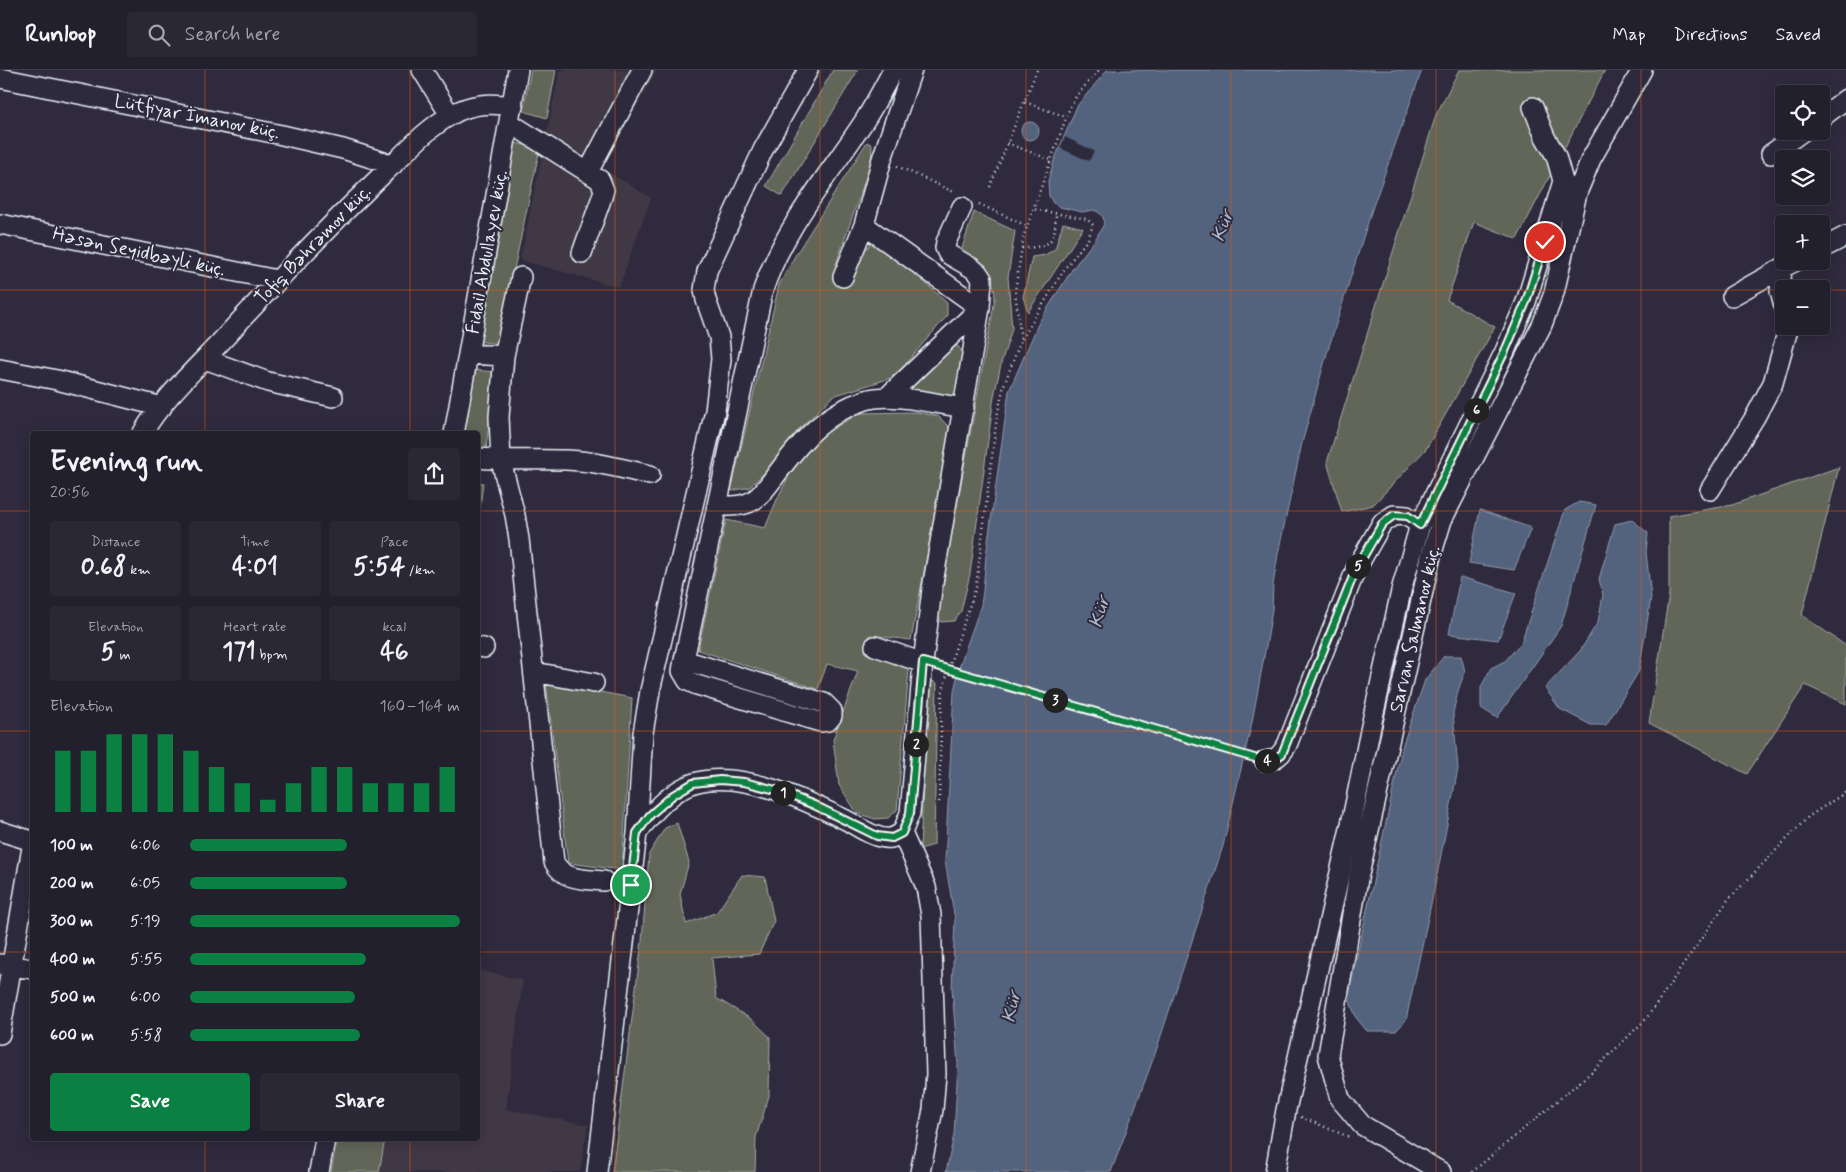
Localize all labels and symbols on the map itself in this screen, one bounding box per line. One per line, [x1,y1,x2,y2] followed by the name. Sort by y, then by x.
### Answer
[112,89,282,146] street label: Lütfiyar İmanov küç.
[460,168,514,336] street label: Fidail Abdullayev küç.
[249,180,377,310] street label: Tofiq Bəhrəmov küç.
[1205,204,1242,246] water label: Kür
[50,221,228,283] street label: Həsən Seyidbəyli küç.
[1524,221,1566,263] pin
[1464,398,1488,422] pin: 6
[1384,543,1446,715] street label: Sarvan Salmanov küç.
[1346,554,1370,578] pin: 5
[1083,590,1118,631] water label: Kür
[1042,688,1068,712] pin: 3
[904,732,928,756] pin: 2
[1254,748,1280,774] pin: 4
[770,780,796,806] pin: 1
[610,864,652,906] pin
[995,986,1029,1026] water label: Kür

